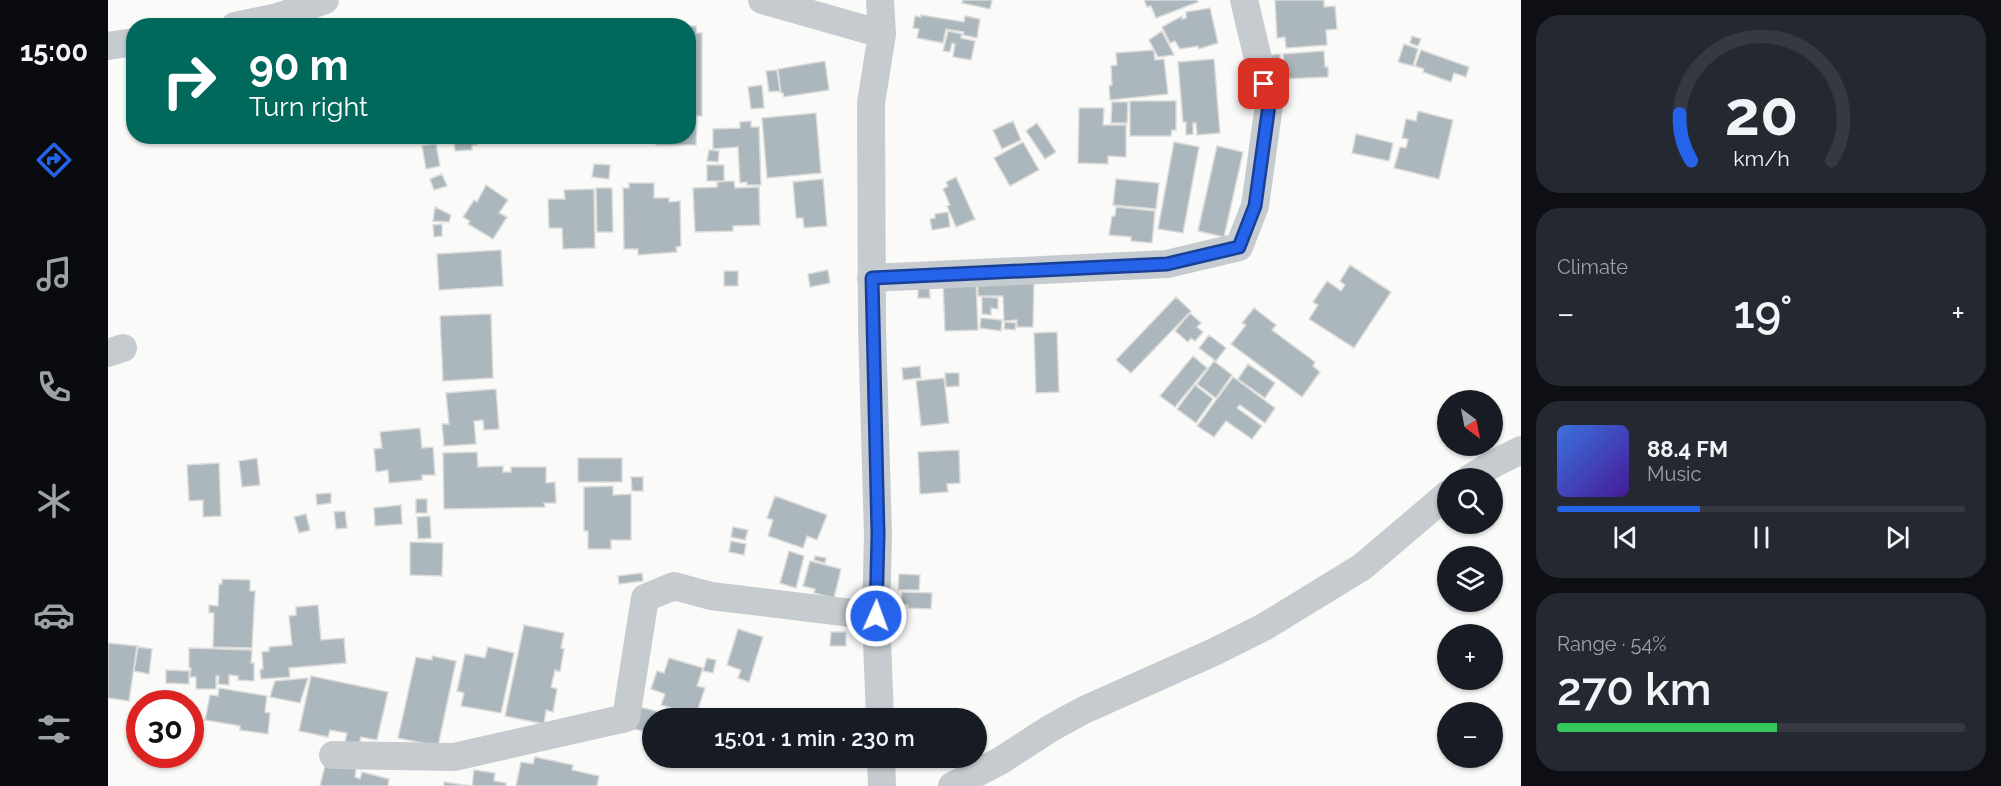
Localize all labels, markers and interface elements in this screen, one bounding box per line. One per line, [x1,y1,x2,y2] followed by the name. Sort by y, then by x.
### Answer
[20,36,88,67] text: 15:00
[249,41,349,90] text: 90 m
[150,42,228,120] icon: right
[1238,58,1289,109] pin
[1247,67,1280,100] icon: arrive
[1724,76,1798,150] text: 20
[249,91,368,122] text: Turn right
[33,139,75,181] icon: directions
[1733,146,1789,171] text: km/h
[33,253,75,295] icon: music
[1557,255,1628,279] text: Climate
[1734,286,1792,339] text: 19°
[1557,294,1575,333] text: −
[1951,294,1965,333] text: +
[33,366,75,408] icon: phone
[1437,390,1503,456] north arrow
[1437,390,1503,768] map controls
[1647,436,1728,462] text: 88.4 FM
[1647,462,1701,486] text: Music
[1437,468,1503,534] button: search
[33,480,75,522] icon: climate
[1609,521,1642,554] icon: previous
[1745,521,1778,554] icon: pause
[1881,521,1914,554] icon: next
[1437,546,1503,612] button: layers
[844,584,908,648] position arrow
[33,594,75,636] icon: car
[1437,624,1503,690] button: +
[1557,632,1667,656] text: Range · 54%
[1557,663,1712,716] text: 270 km
[126,690,204,768] speed limit sign: 30
[1437,702,1503,768] button: −
[33,708,75,750] icon: filters
[714,725,915,751] text: 15:01 · 1 min · 230 m

